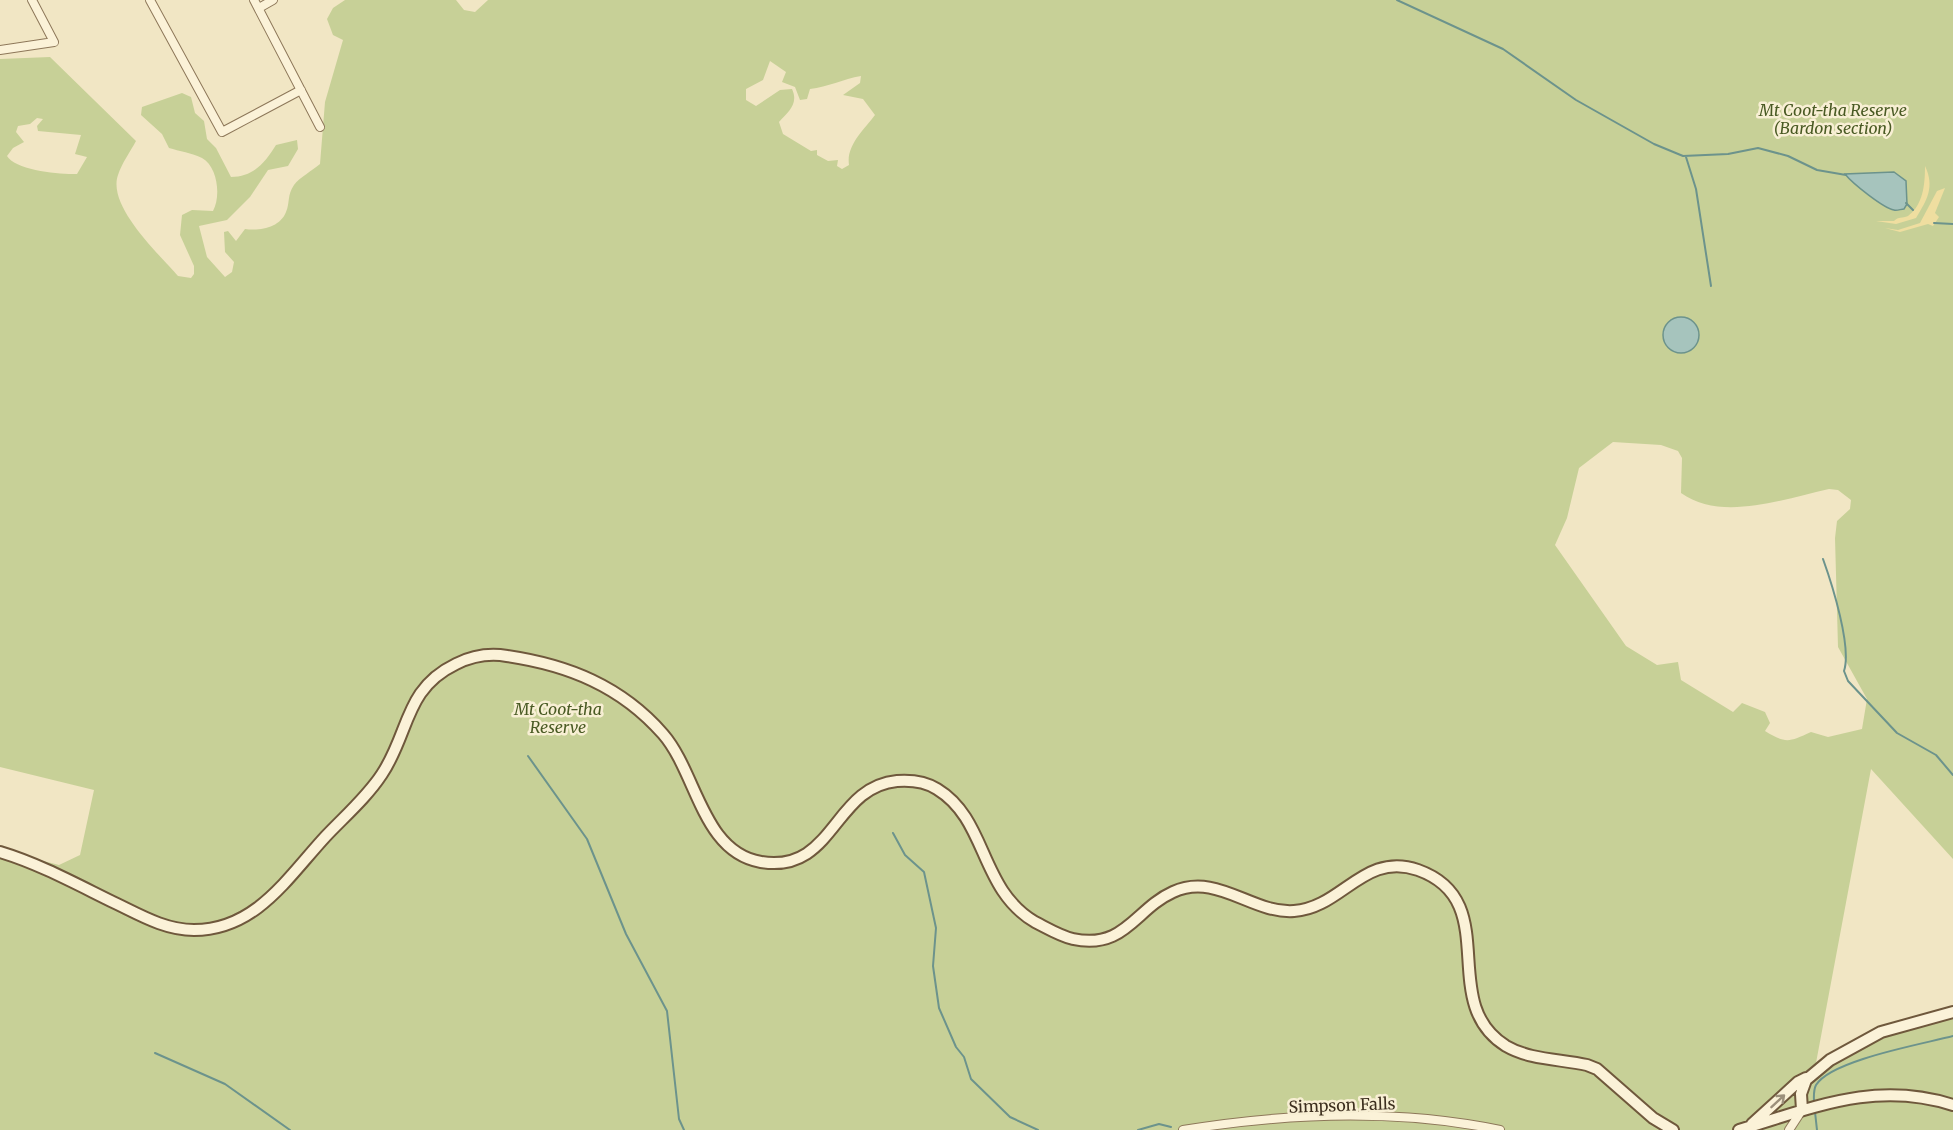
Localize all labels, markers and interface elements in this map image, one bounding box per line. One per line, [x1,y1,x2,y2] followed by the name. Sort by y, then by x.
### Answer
[1758,100,1907,138] park label: Mt Coot-tha Reserve (Bardon section)
[513,699,602,737] park label: Mt Coot-tha Reserve
[1288,1093,1396,1117] street label: Simpson Falls
[1770,1094,1785,1108] one-way arrow

